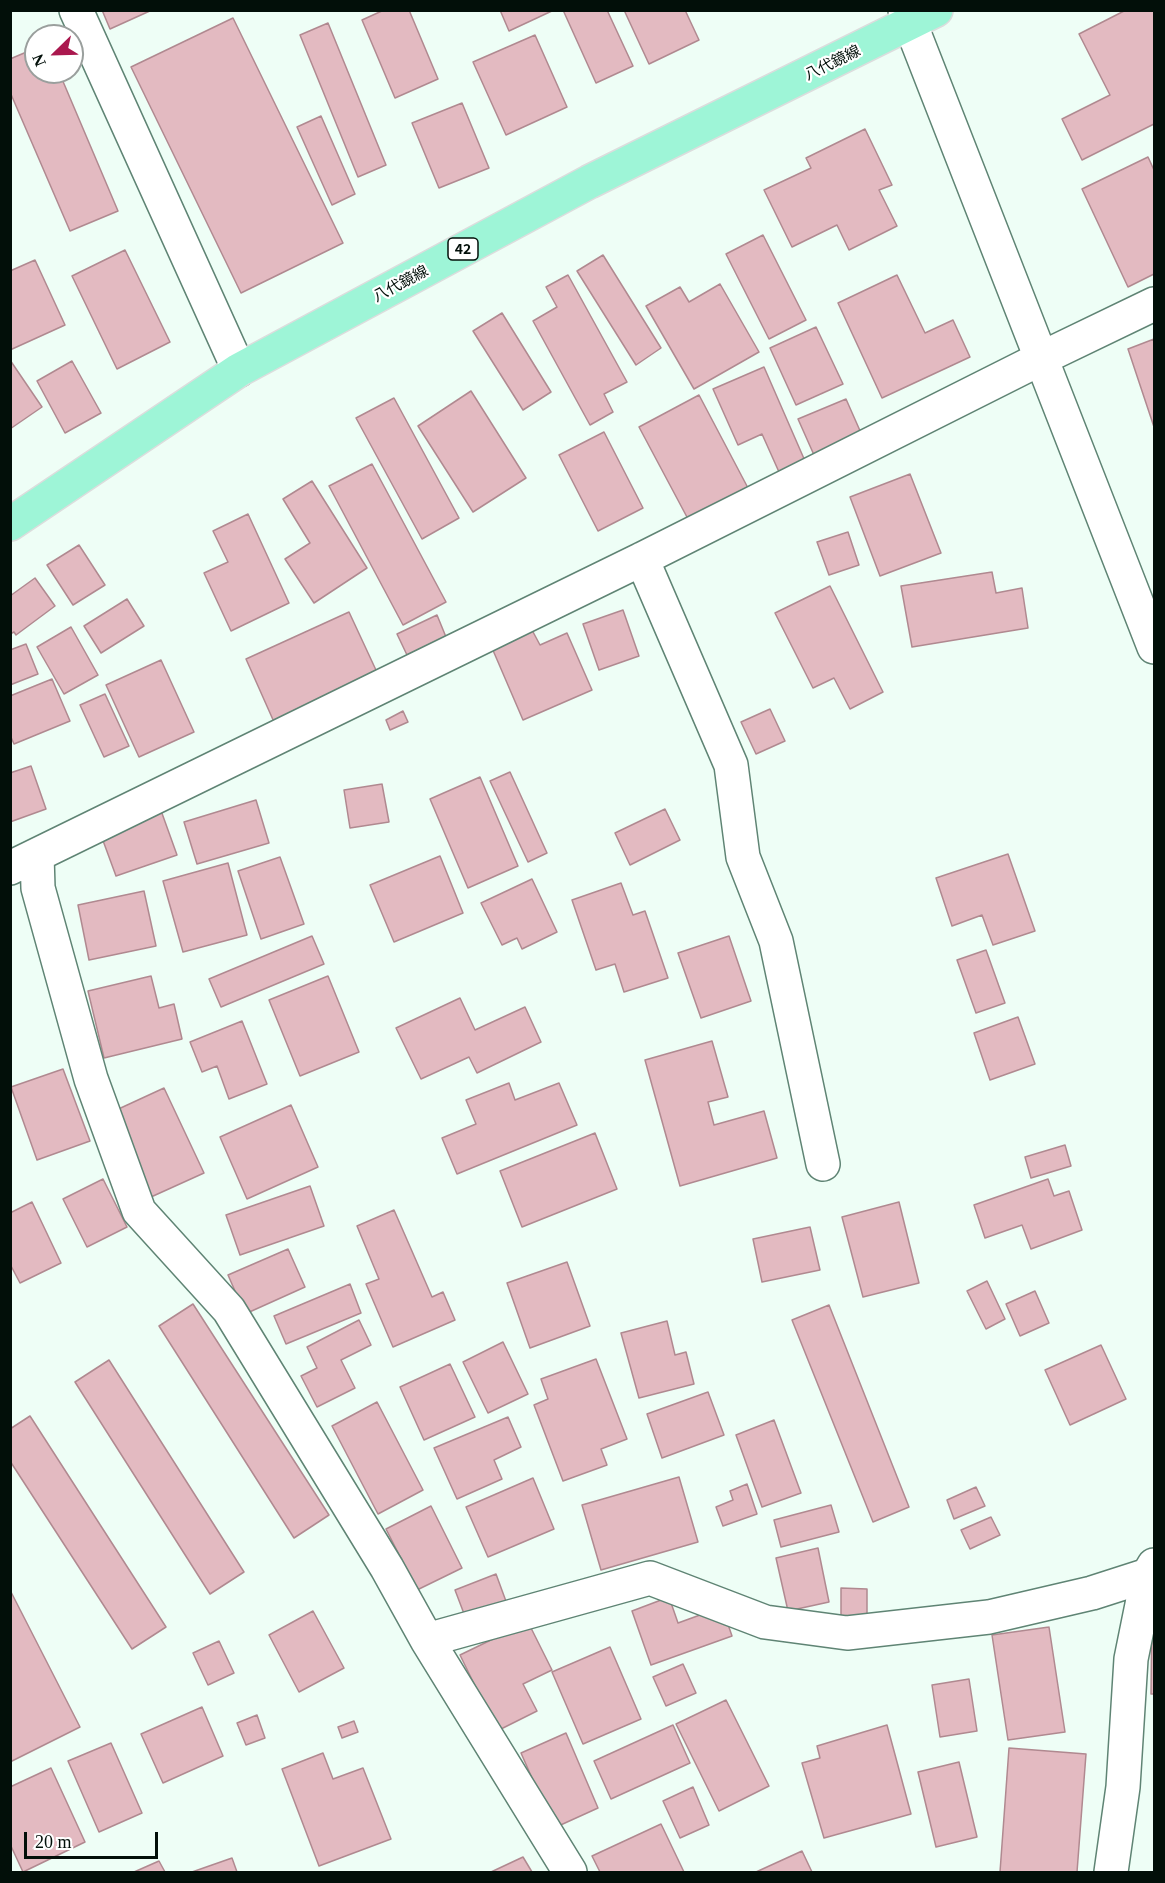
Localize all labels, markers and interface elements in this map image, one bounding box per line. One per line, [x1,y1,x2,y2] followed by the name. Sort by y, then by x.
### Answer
[24,24,84,84] north arrow
[801,41,863,83] street label: 八代鏡線
[29,52,49,69] text: N
[448,238,478,260] road number: 42
[369,261,431,305] street label: 八代鏡線
[27,1820,160,1858] scale bar
[35,1832,72,1852] text: 20 m

